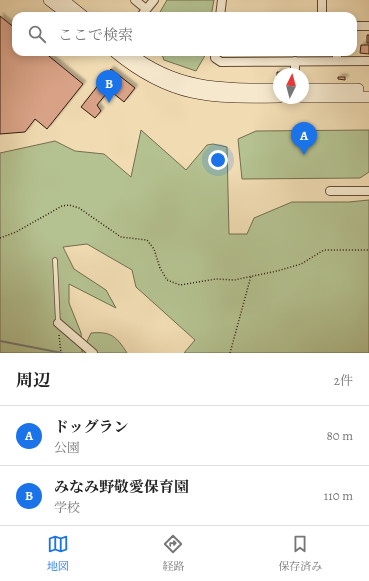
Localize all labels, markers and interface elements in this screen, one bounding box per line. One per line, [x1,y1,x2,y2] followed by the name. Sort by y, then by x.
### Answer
[12,12,357,56] search box
[26,23,48,45] icon: search
[58,25,133,45] text: ここで検索
[273,68,309,104] north arrow
[96,70,122,103] pin: B
[291,122,317,155] pin: A
[208,150,228,170] your location
[16,369,50,392] text: 周辺
[334,372,353,389] text: 2件
[54,417,128,437] text: ドッグラン
[25,427,33,444] text: A
[326,427,353,444] text: 80 m
[54,439,80,456] text: 公園
[54,477,189,497] text: みなみ野敬愛保育園
[25,487,33,504] text: B
[324,487,353,504] text: 110 m
[54,499,80,516] text: 学校
[47,533,69,574] tab: 地図
[162,533,184,574] tab: 経路
[278,533,322,574] tab: 保存済み

